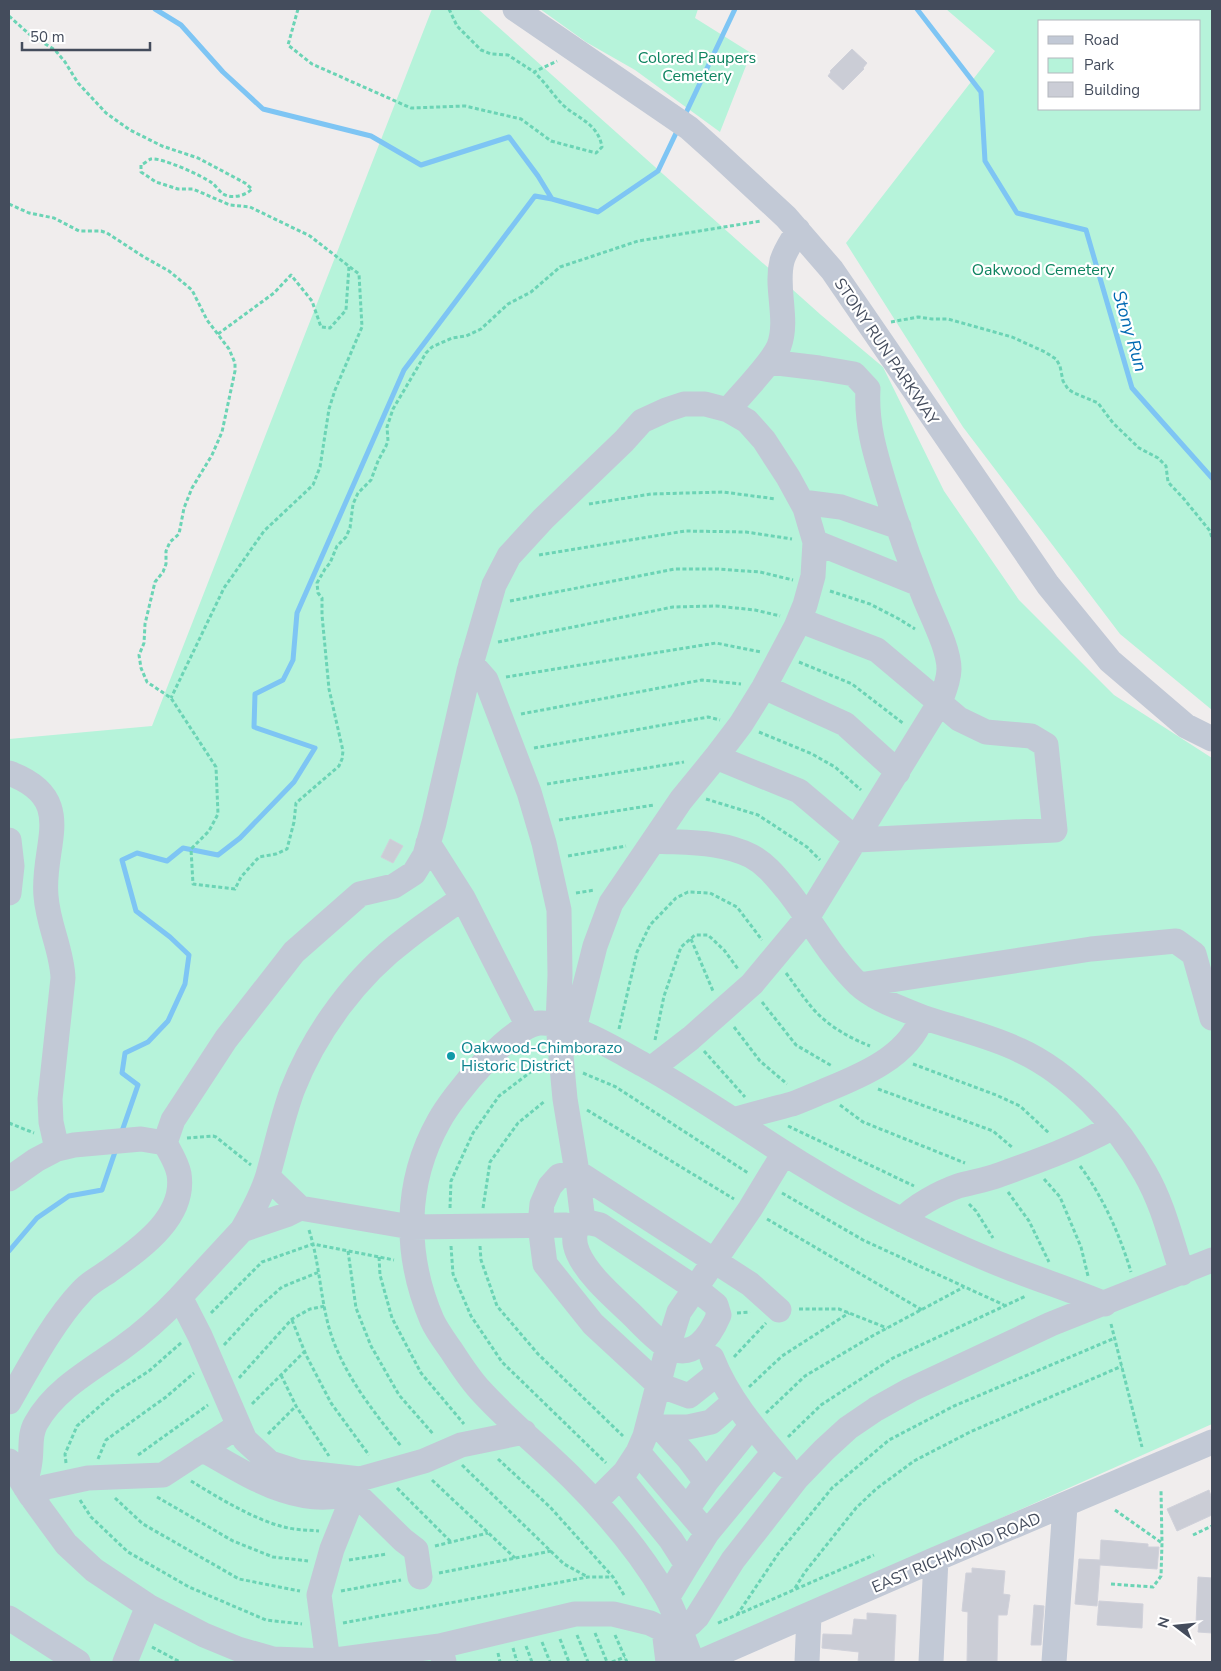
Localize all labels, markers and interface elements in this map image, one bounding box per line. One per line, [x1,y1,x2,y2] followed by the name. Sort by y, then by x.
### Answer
[22,20,150,52] scale bar
[1038,20,1201,110] legend
[30,27,65,47] text: 50 m
[1084,30,1119,50] text: Road
[638,47,756,87] park label: Colored Paupers Cemetery
[1084,55,1114,75] text: Park
[1084,80,1140,100] text: Building
[972,259,1115,281] park label: Oakwood Cemetery
[829,274,944,430] street label: STONY RUN PARKWAY
[1107,287,1153,375] water label: Stony Run
[461,1037,623,1077] place label: Oakwood-Chimborazo Historic District
[445,1050,457,1062] marker: Oakwood-Chimborazo Historic District
[868,1507,1044,1599] street label: EAST RICHMOND ROAD
[1151,1601,1201,1651] north arrow
[1153,1615,1175,1630] text: N

